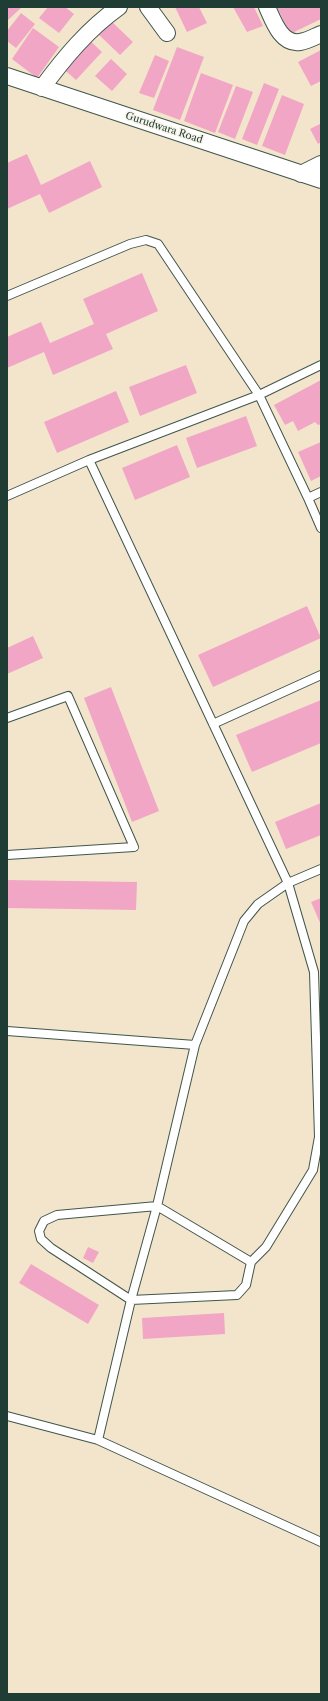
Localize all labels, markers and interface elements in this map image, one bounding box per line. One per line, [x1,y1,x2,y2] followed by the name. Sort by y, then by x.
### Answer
[124,110,204,146] street label: Gurudwara Road

